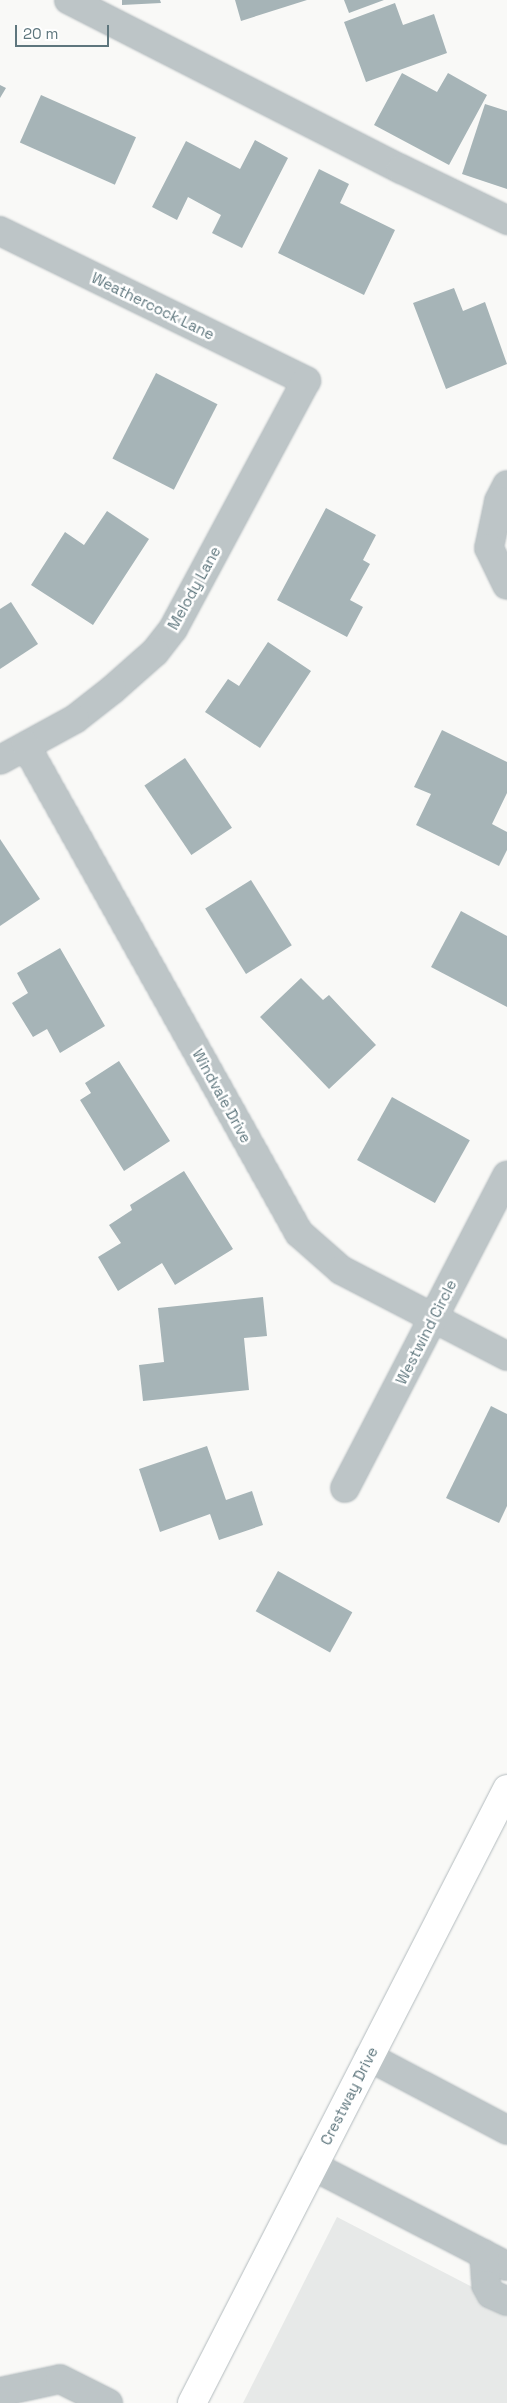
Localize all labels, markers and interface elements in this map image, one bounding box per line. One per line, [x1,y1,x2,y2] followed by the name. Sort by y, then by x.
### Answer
[18,15,111,47] scale bar
[23,24,58,43] text: 20 m
[89,268,217,344] street label: Weathercock Lane
[164,543,224,633] street label: Melody Lane
[189,1046,255,1146] street label: Windvale Drive
[392,1277,460,1387] street label: Westwind Circle
[317,2044,381,2148] street label: Crestway Drive

